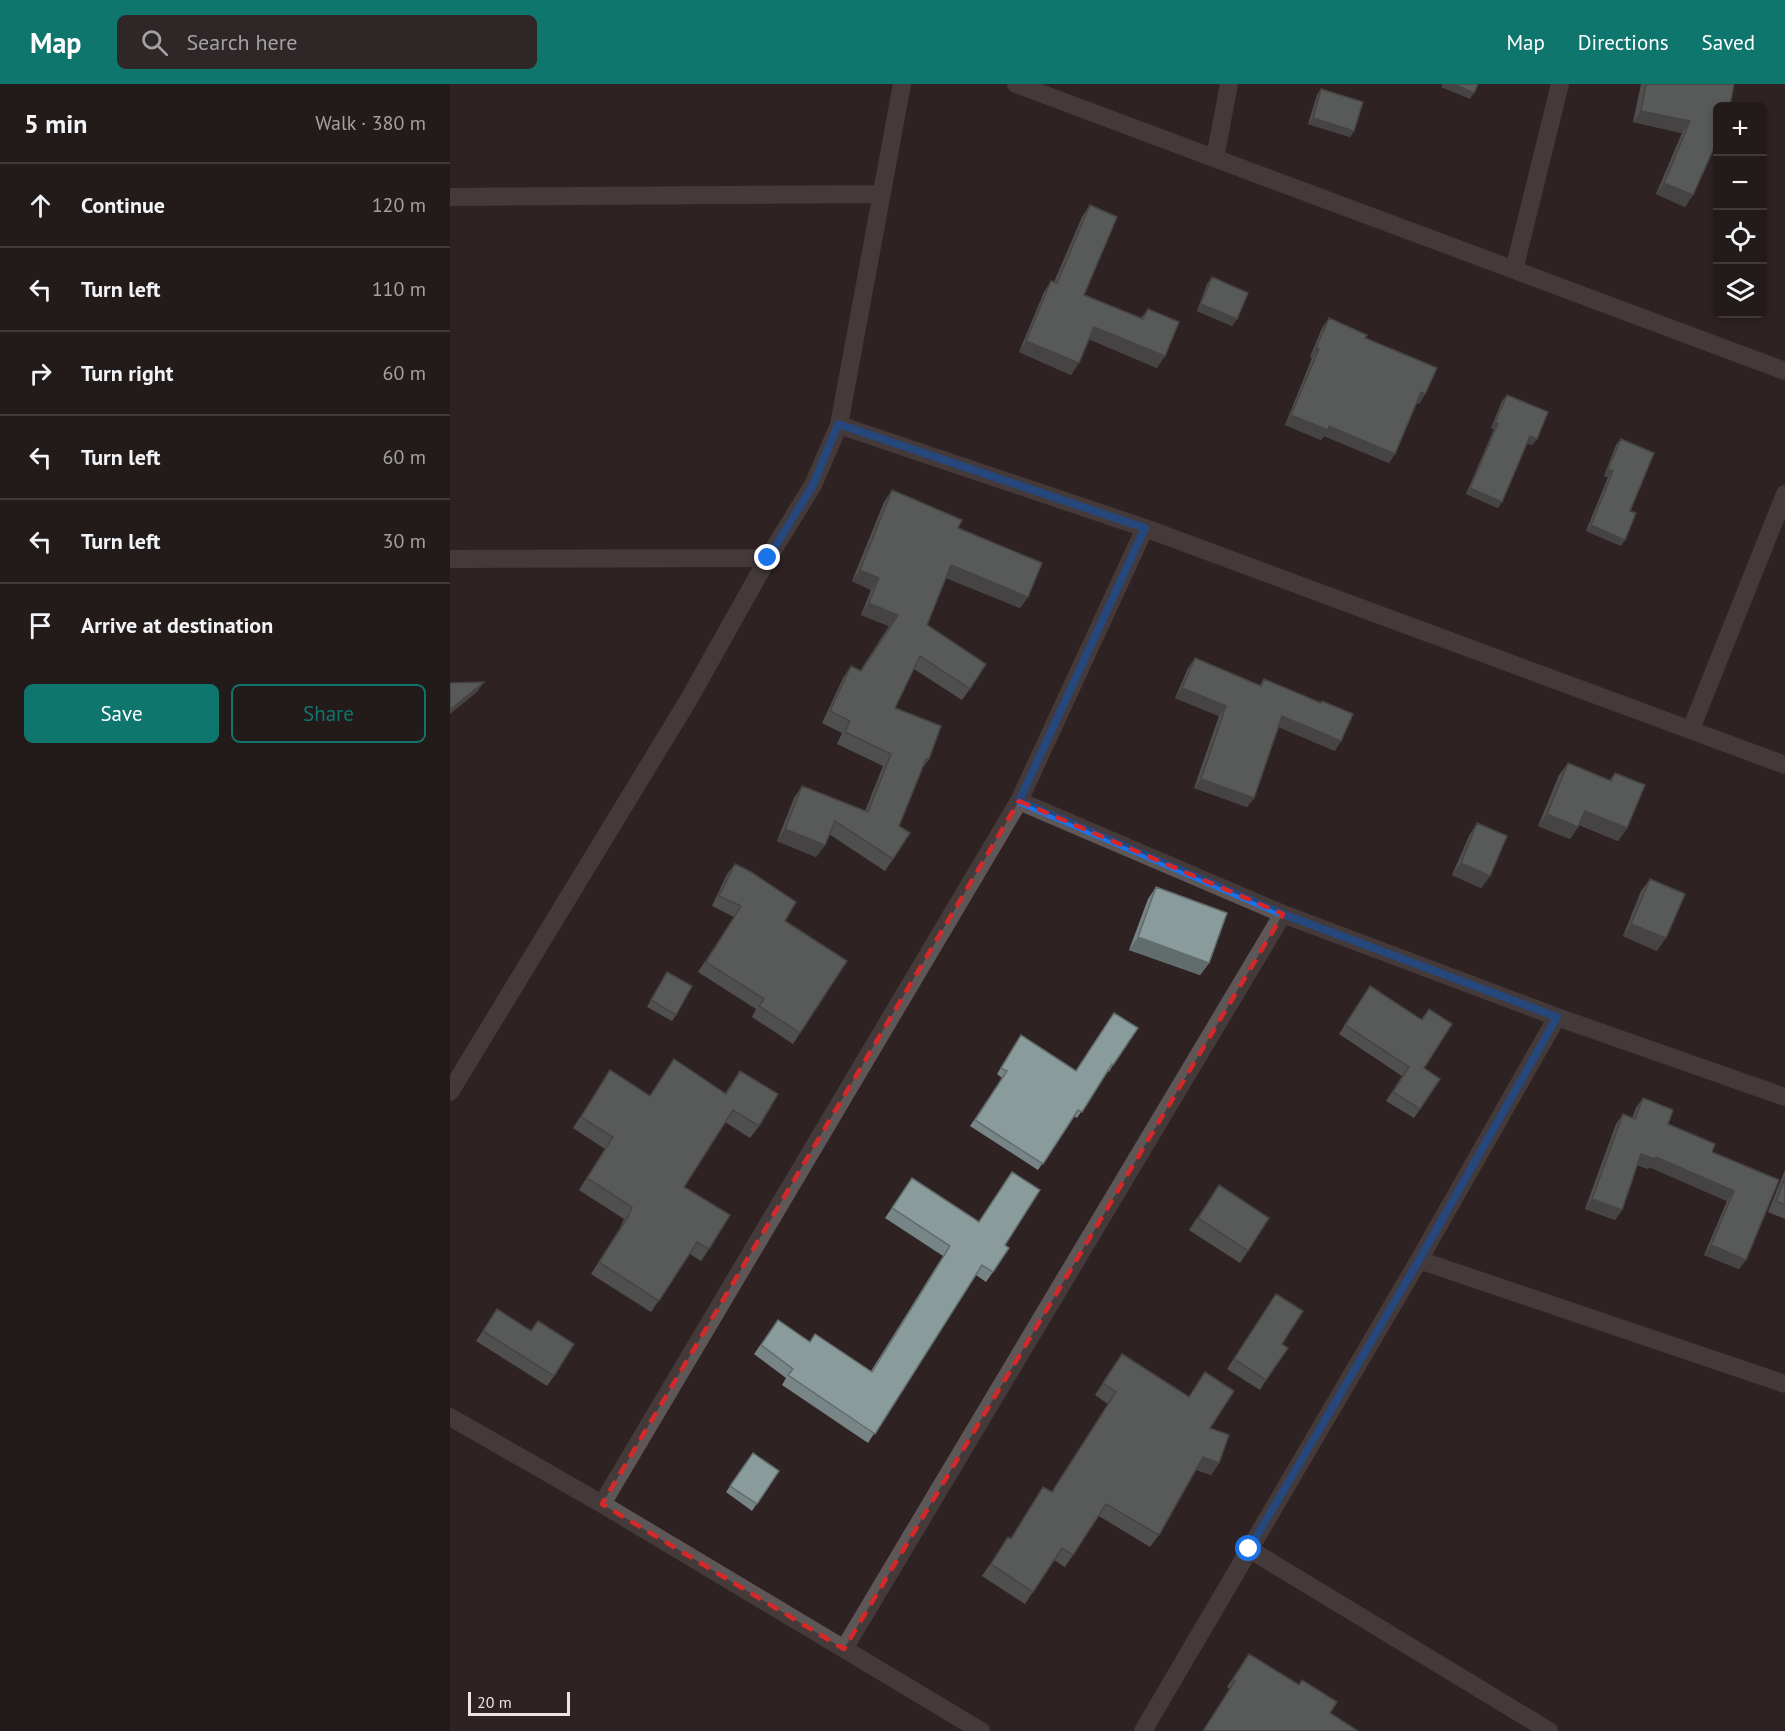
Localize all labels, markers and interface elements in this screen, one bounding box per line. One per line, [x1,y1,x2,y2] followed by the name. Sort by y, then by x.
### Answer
[117,15,537,69] search box
[30,24,81,61] text: Map
[138,26,171,59] icon: search
[186,28,297,56] text: Search here
[1506,29,1545,56] text: Map
[1578,29,1669,56] text: Directions
[1702,29,1755,56] text: Saved
[1713,102,1767,318] map controls
[1713,102,1767,156] button: +
[24,107,87,140] text: 5 min
[315,110,426,136] text: Walk · 380 m
[1713,156,1767,210] button: −
[24,189,57,222] icon: ahead
[81,191,165,219] text: Continue
[372,192,426,218] text: 120 m
[1713,210,1767,264] button: locate
[1713,264,1767,318] button: layers
[24,273,57,306] icon: left
[81,275,161,303] text: Turn left
[372,276,426,302] text: 110 m
[24,357,57,390] icon: right
[81,359,173,387] text: Turn right
[383,360,426,386] text: 60 m
[24,441,57,474] icon: left
[81,443,161,471] text: Turn left
[383,444,426,470] text: 60 m
[24,525,57,558] icon: left
[81,527,161,555] text: Turn left
[383,528,426,554] text: 30 m
[754,544,780,570] route end
[24,609,57,642] icon: arrive
[81,611,273,639] text: Arrive at destination
[24,684,219,743] button: Save
[231,684,426,743] button: Share
[1235,1535,1261,1561] route start
[468,1689,570,1716] scale bar
[477,1692,512,1712] text: 20 m

